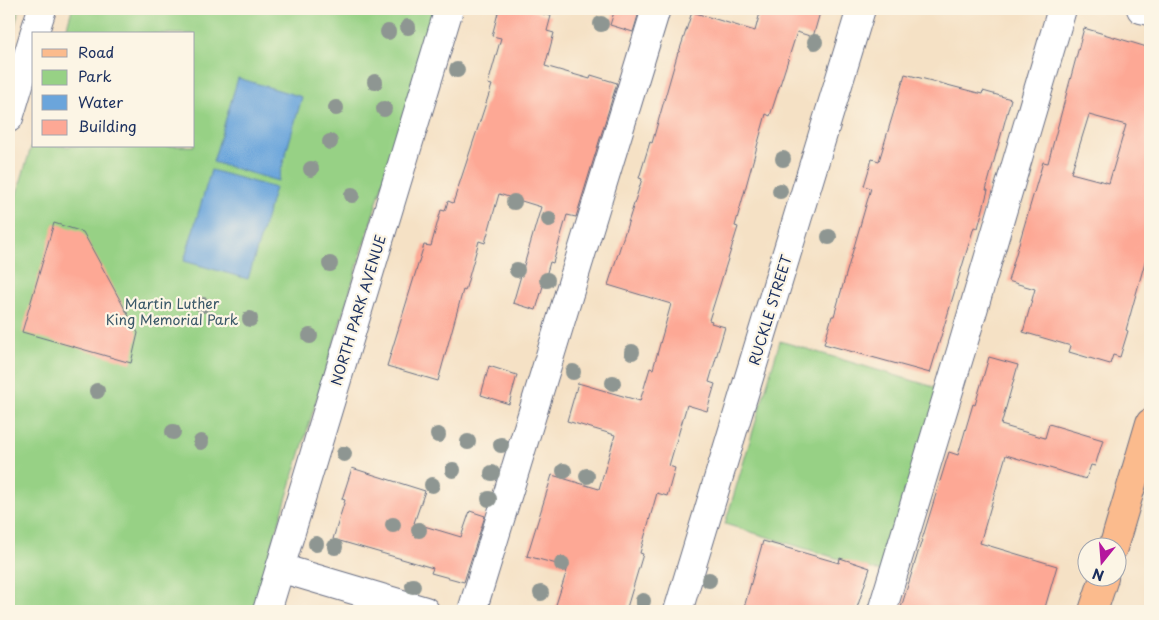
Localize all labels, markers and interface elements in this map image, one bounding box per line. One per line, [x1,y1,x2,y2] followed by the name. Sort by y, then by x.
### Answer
[32,32,195,148] legend
[78,40,114,63] text: Road
[78,64,112,87] text: Park
[78,90,123,113] text: Water
[78,114,137,137] text: Building
[325,232,391,388] street label: NORTH PARK AVENUE
[743,252,797,368] street label: RUCKLE STREET
[106,293,239,330] park label: Martin Luther King Memorial Park
[1076,538,1126,588] north arrow
[1090,563,1106,587] text: N

